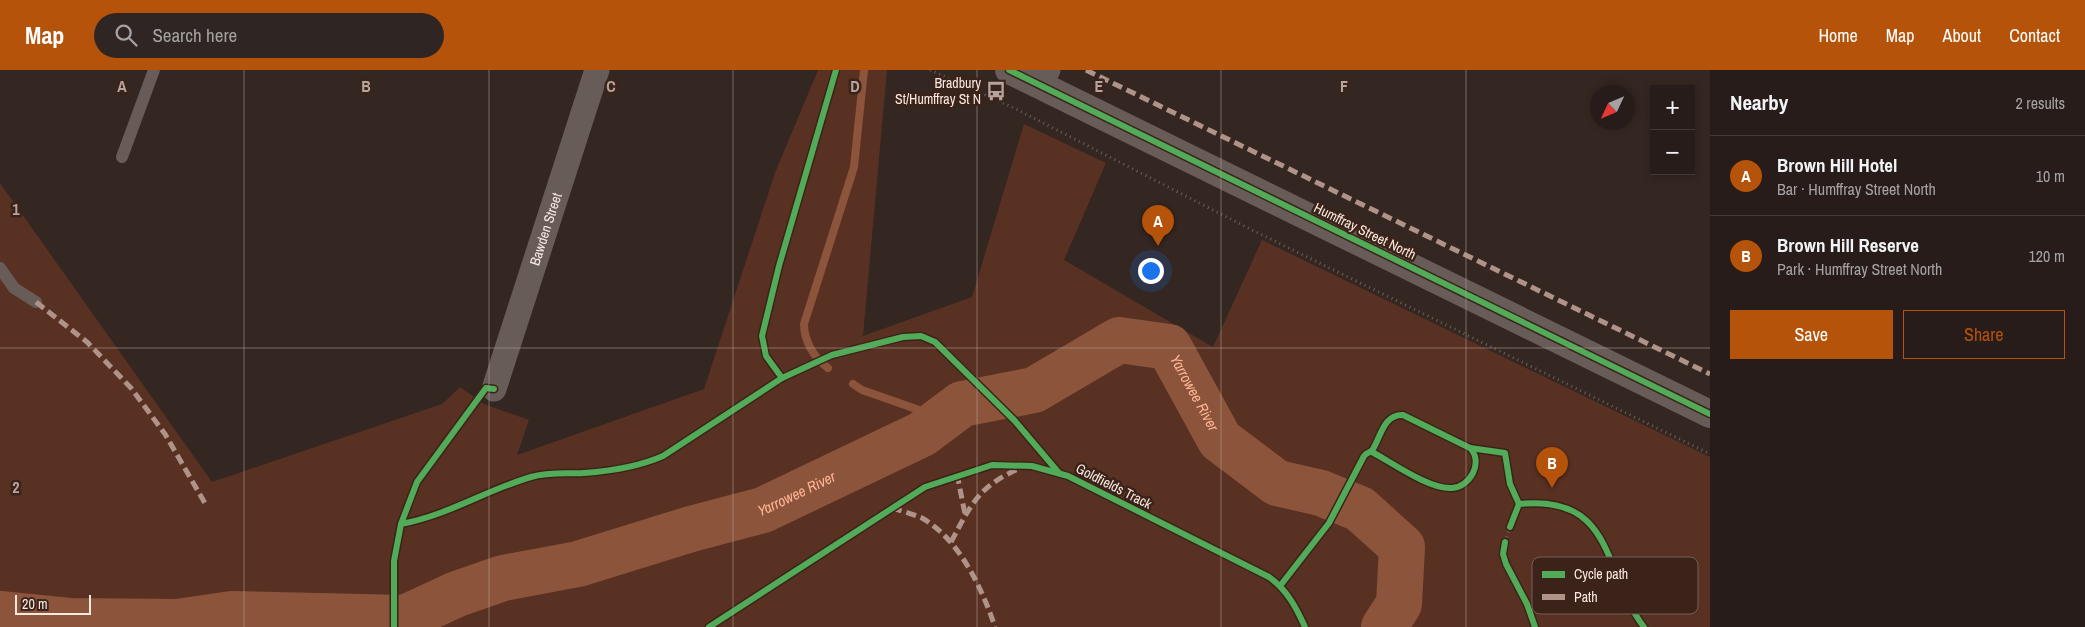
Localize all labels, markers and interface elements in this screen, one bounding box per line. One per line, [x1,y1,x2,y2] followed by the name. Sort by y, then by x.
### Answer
[94,13,444,58] search box
[25,19,64,51] text: Map
[112,21,140,49] icon: search
[152,22,237,48] text: Search here
[1818,23,1858,48] text: Home
[1886,23,1915,48] text: Map
[1943,23,1981,48] text: About
[2009,23,2060,48] text: Contact
[895,74,981,108] place label: Bradbury St/Humffray St N
[117,75,127,97] text: A
[361,75,371,97] text: B
[606,75,616,97] text: C
[850,75,860,97] text: D
[1095,75,1104,97] text: E
[1340,75,1348,97] text: F
[985,80,1007,102] bus stop icon: Bradbury St/Humffray St N
[1590,85,1635,130] north arrow
[1650,85,1695,175] map controls
[1650,85,1695,130] button: +
[1730,88,1788,117] text: Nearby
[2015,92,2065,114] text: 2 results
[1650,130,1695,175] button: −
[1777,152,1897,178] text: Brown Hill Hotel
[1741,165,1751,187] text: A
[2036,165,2065,187] text: 10 m
[1777,178,1936,200] text: Bar · Humffray Street North
[525,190,566,268] street label: Bawden Street
[12,198,20,220] text: 1
[1311,198,1419,264] street label: Humffray Street North
[1142,205,1174,246] pin: A
[1777,232,1919,258] text: Brown Hill Reserve
[1741,245,1751,267] text: B
[2029,245,2065,267] text: 120 m
[1138,258,1164,284] your location
[1777,258,1942,280] text: Park · Humffray Street North
[1730,310,1893,359] button: Save
[1903,310,2065,359] button: Share
[1165,351,1225,435] water label: Yarrowee River
[1536,447,1568,488] pin: B
[1073,459,1155,513] street label: Goldfields Track
[755,466,840,521] water label: Yarrowee River
[12,476,20,498] text: 2
[1532,557,1698,614] legend
[1574,565,1628,583] text: Cycle path
[1574,588,1598,606] text: Path
[15,592,91,615] scale bar
[22,595,48,613] text: 20 m

